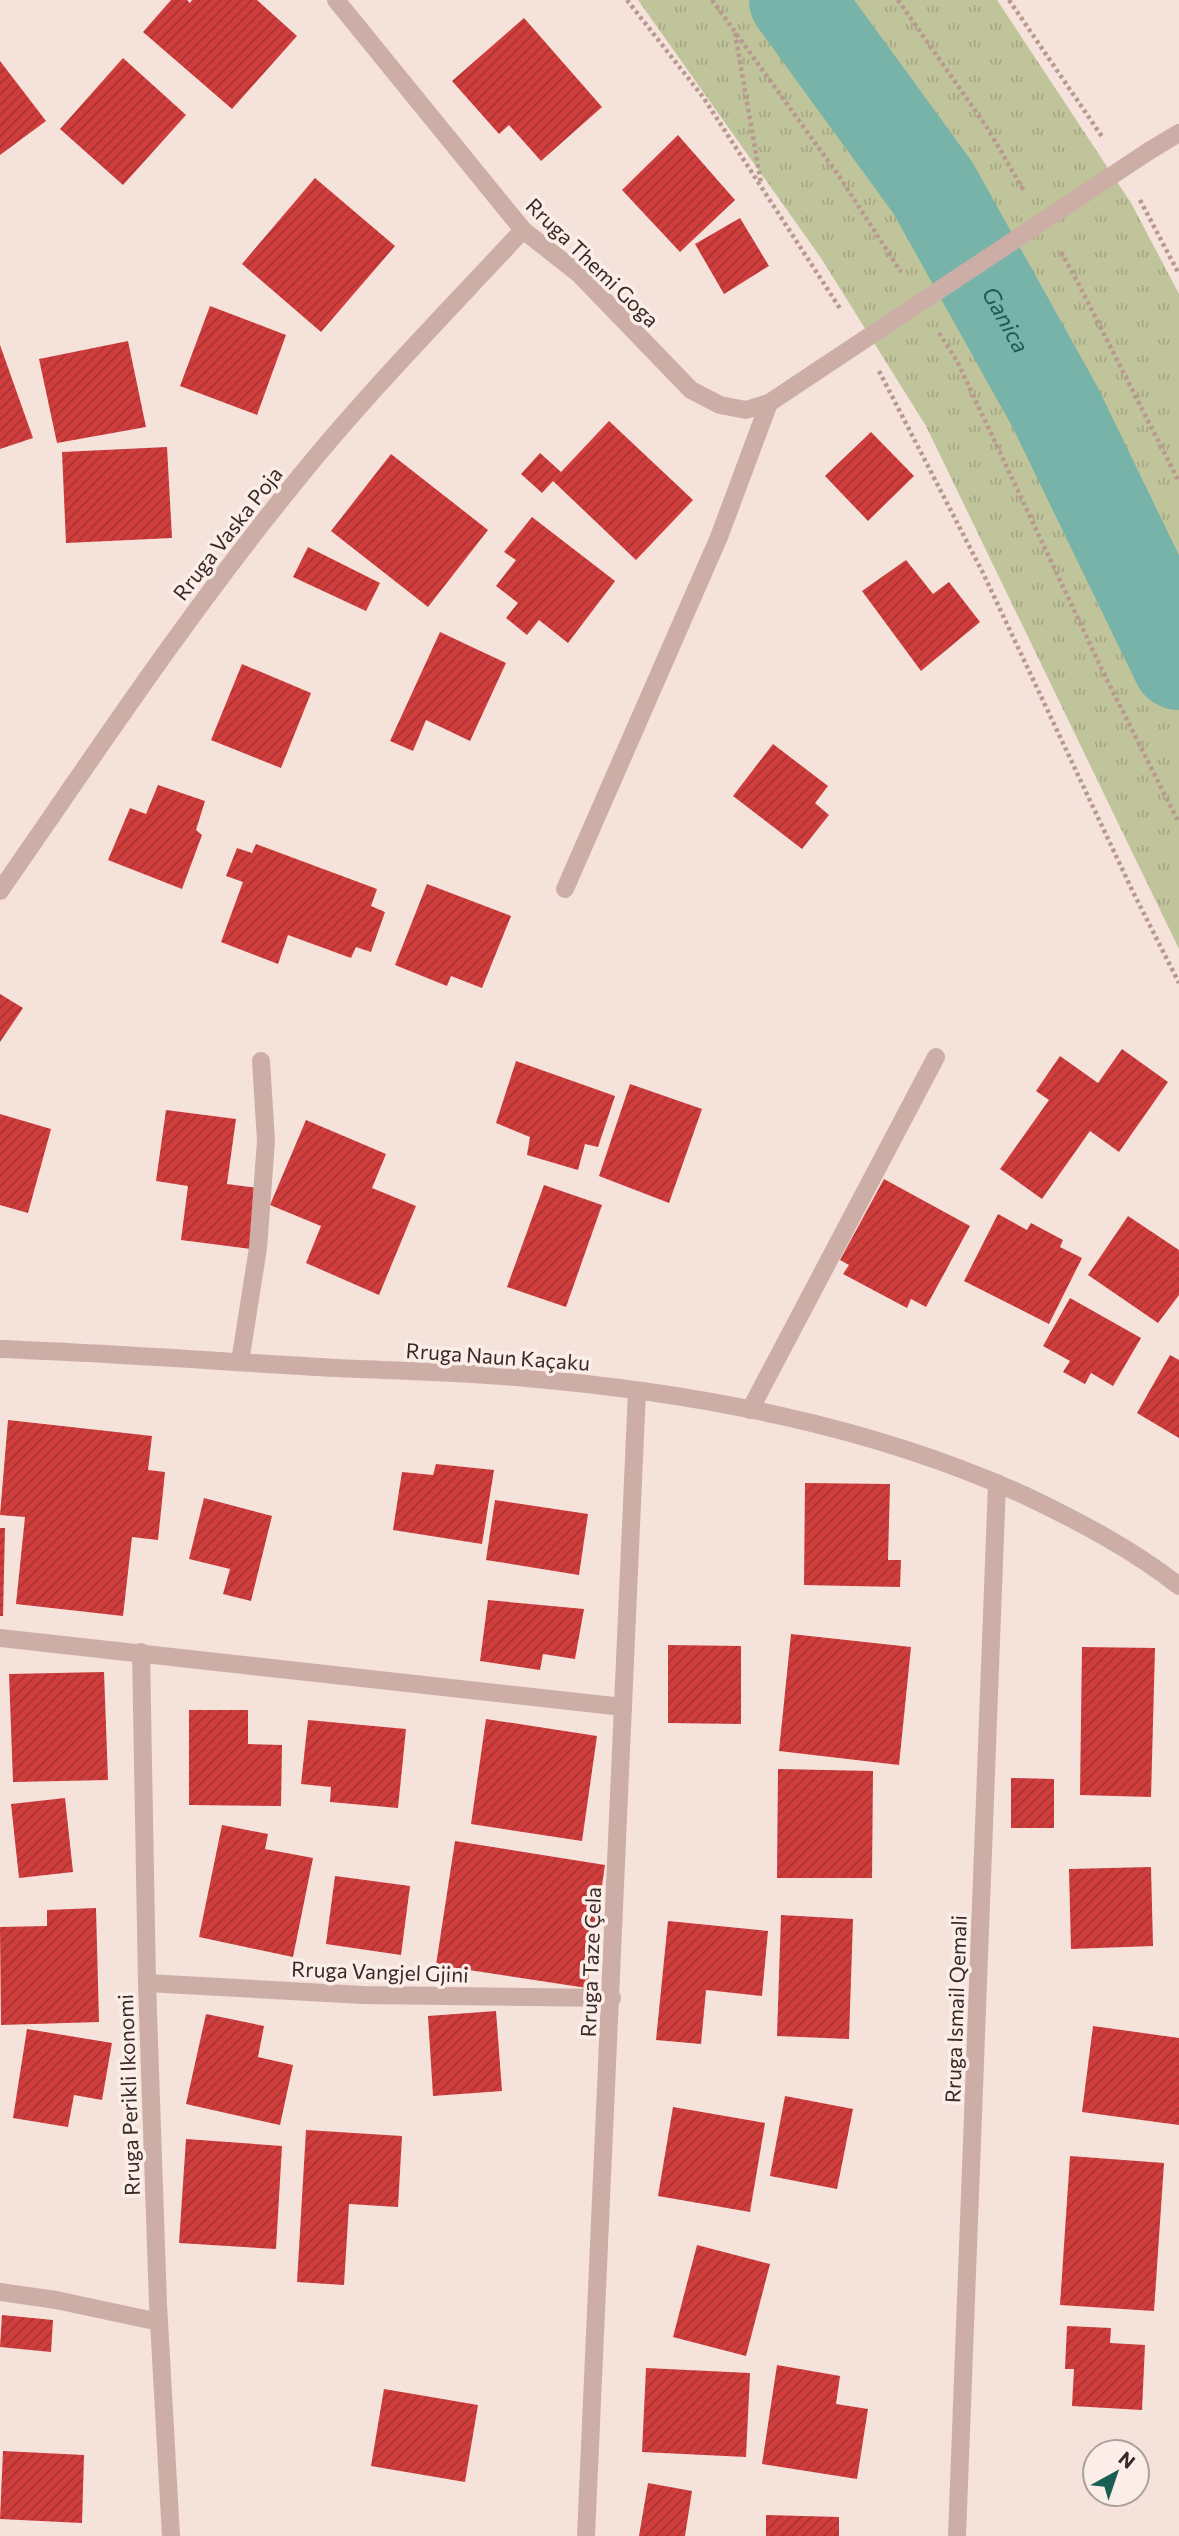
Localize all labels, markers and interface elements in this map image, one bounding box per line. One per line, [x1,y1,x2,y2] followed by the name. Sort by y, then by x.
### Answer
[521,192,665,332] street label: Rruga Themi Goga
[977,281,1036,357] water label: Ganica
[167,461,287,605] street label: Rruga Vaska Poja
[405,1337,591,1375] street label: Rruga Naun Kaçaku
[575,1886,605,2038] street label: Rruga Taze Çela
[939,1915,971,2103] street label: Rruga Ismail Qemali
[291,1955,469,1987] street label: Rruga Vangjel Gjini
[112,1994,144,2196] street label: Rruga Perikli Ikonomi
[1081,2438,1151,2508] north arrow
[1114,2446,1140,2473] text: N

